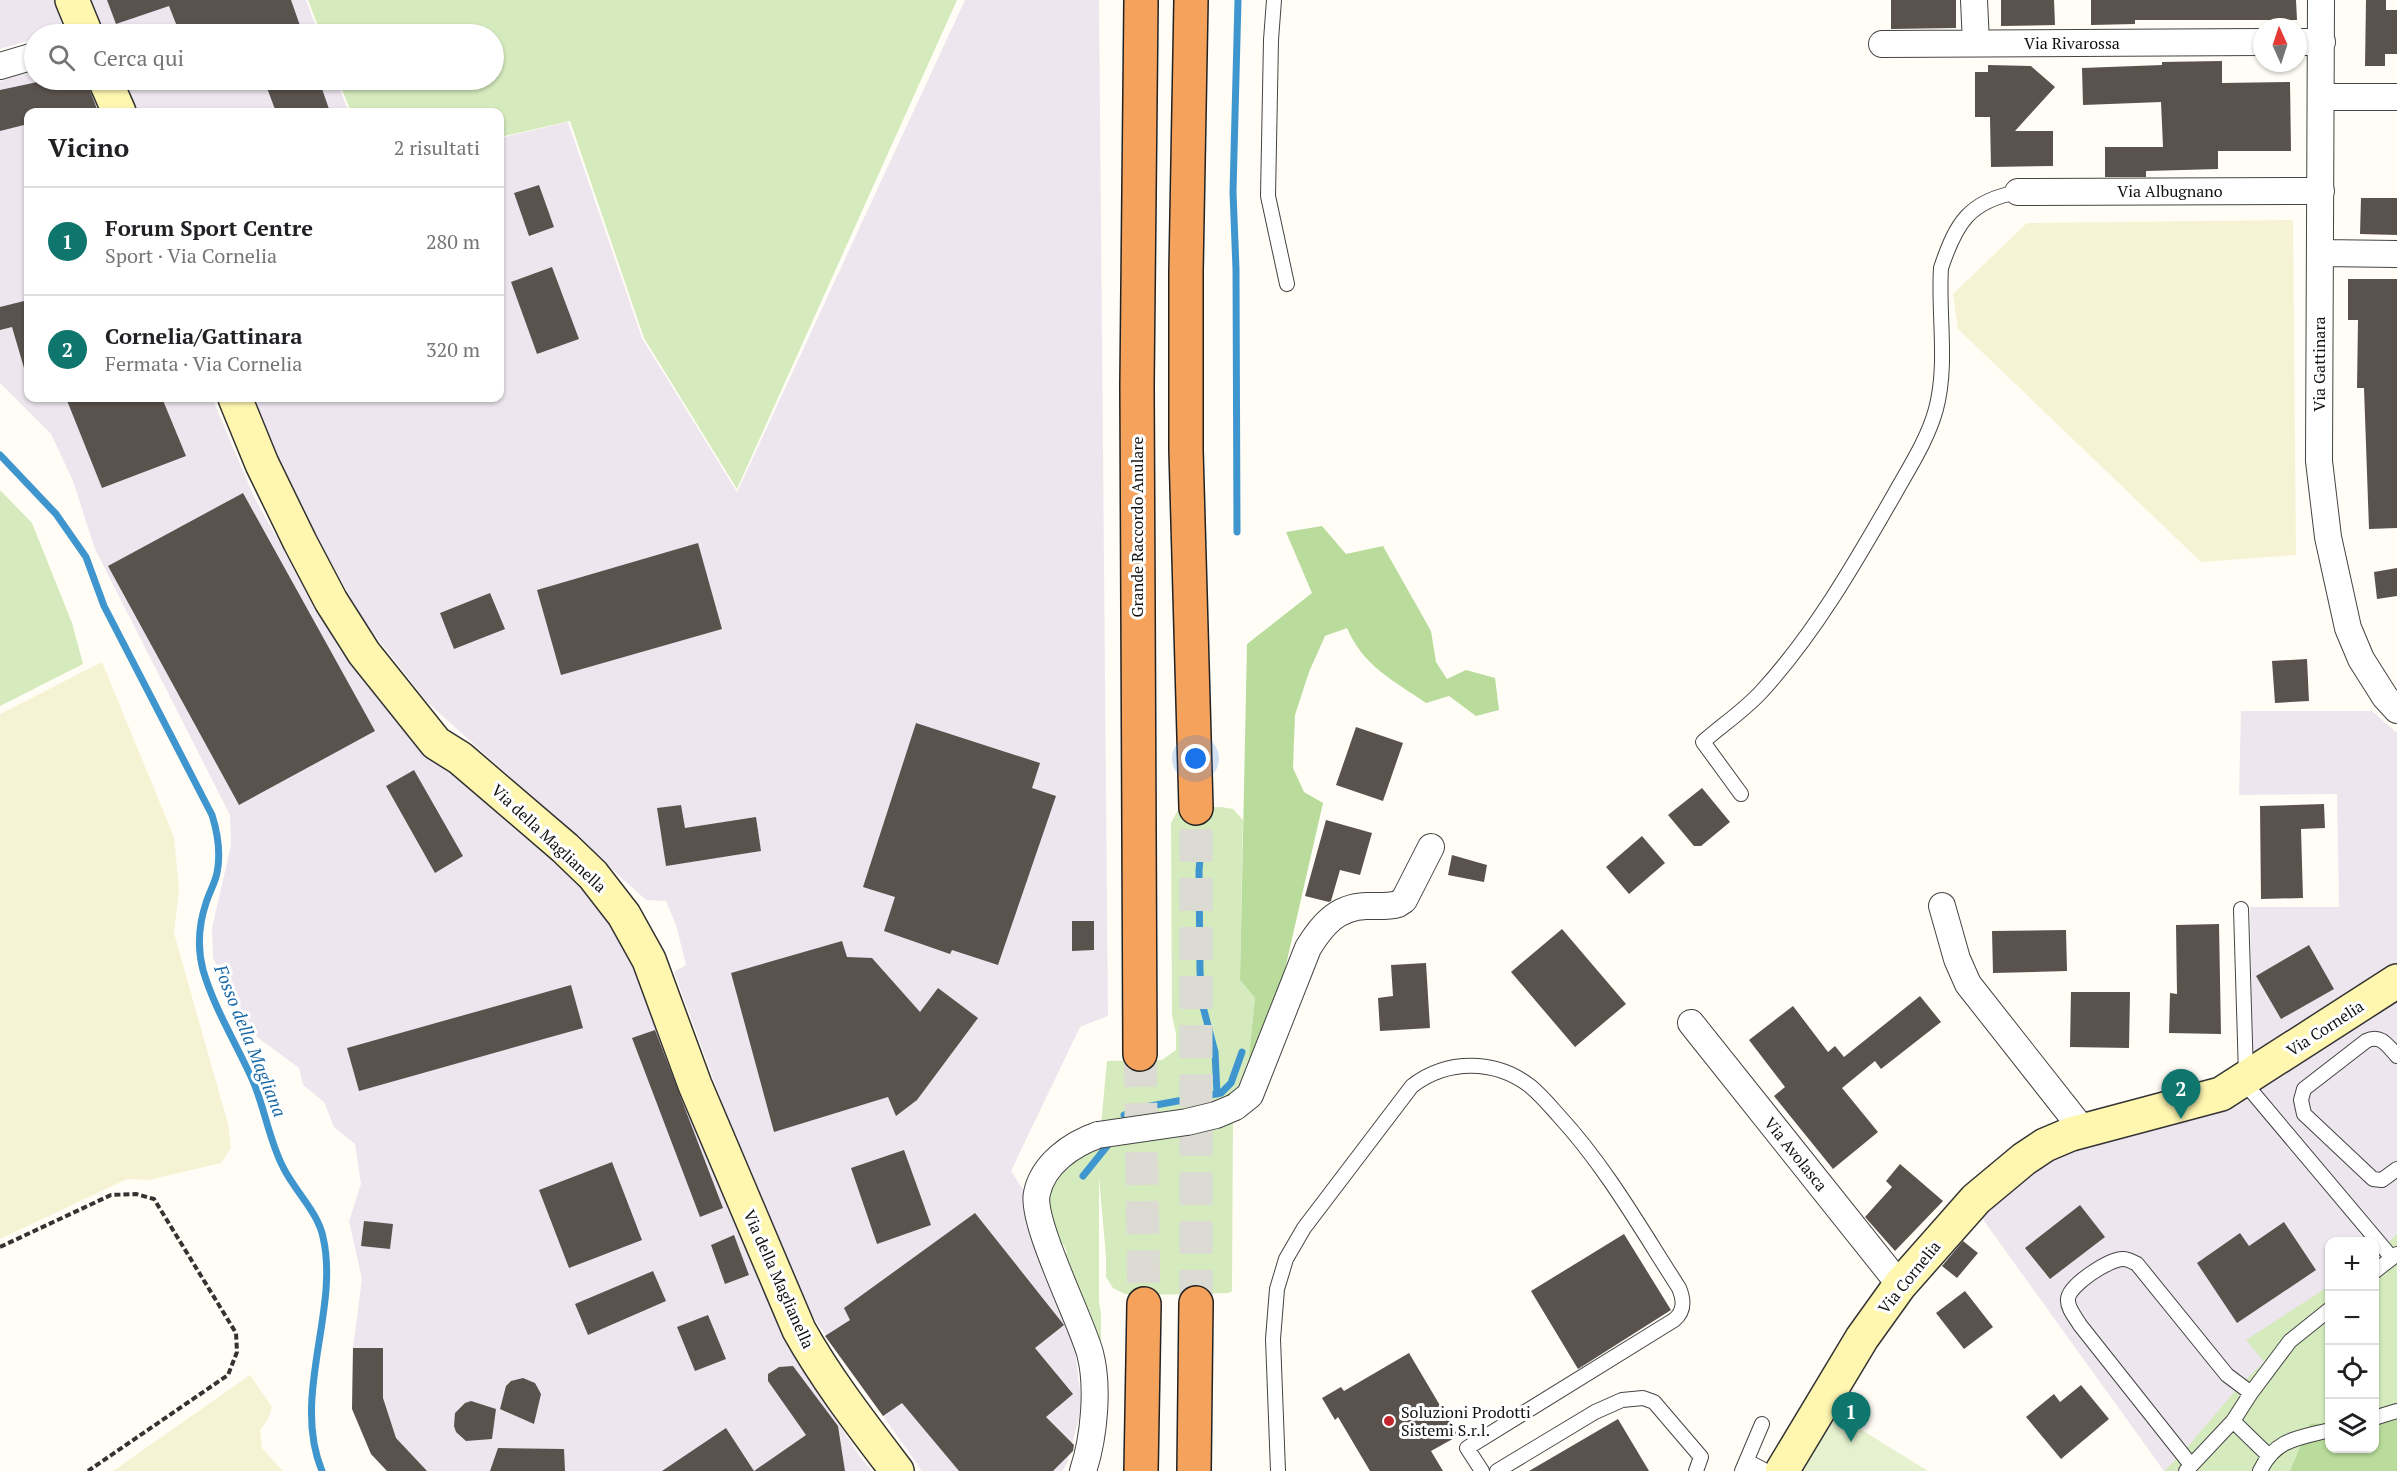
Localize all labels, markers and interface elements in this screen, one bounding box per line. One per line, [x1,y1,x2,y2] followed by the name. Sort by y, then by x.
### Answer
[2253,18,2307,72] north arrow
[24,24,504,90] search box
[2024,32,2120,54] street label: Via Rivarossa
[45,41,78,74] icon: search
[93,43,184,72] text: Cerca qui
[48,130,129,164] text: Vicino
[394,134,480,161] text: 2 risultati
[2117,180,2223,202] street label: Via Albugnano
[105,213,313,242] text: Forum Sport Centre
[62,228,73,255] text: 1
[426,228,480,255] text: 280 m
[105,242,277,269] text: Sport · Via Cornelia
[2308,316,2330,412] street label: Via Gattinara
[105,321,303,350] text: Cornelia/Gattinara
[62,336,73,363] text: 2
[426,336,480,363] text: 320 m
[105,350,302,377] text: Fermata · Via Cornelia
[1126,436,1148,618] street label: Grande Raccordo Anulare
[1181,744,1210,773] your location
[487,779,611,897] street label: Via della Maglianella
[209,960,292,1120] water label: Fosso della Magliana
[2282,995,2368,1061] street label: Via Cornelia
[2162,1070,2200,1119] pin: 2
[1759,1112,1833,1196] street label: Via Avolasca
[739,1206,819,1352] street label: Via della Maglianella
[1873,1236,1945,1318] street label: Via Cornelia
[2325,1237,2379,1453] map controls
[2325,1237,2379,1291] button: +
[2325,1291,2379,1345] button: −
[2325,1345,2379,1399] button: locate
[1832,1392,1870,1442] pin: 1
[2325,1399,2379,1453] button: layers
[1401,1401,1531,1441] place label: Soluzioni Prodotti Sistemi S.r.l.
[1382,1414,1396,1428] marker: Soluzioni Prodotti Sistemi S.r.l.

